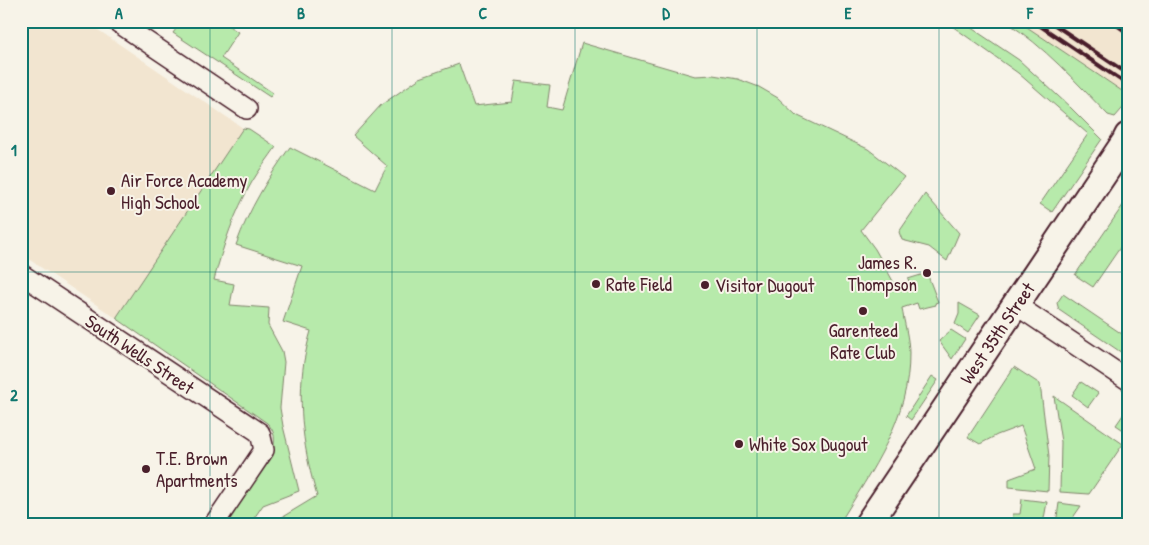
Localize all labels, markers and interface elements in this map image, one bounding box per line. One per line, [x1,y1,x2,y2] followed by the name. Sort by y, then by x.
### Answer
[115,2,123,24] text: A
[297,2,305,24] text: B
[479,2,488,24] text: C
[662,2,670,24] text: D
[844,2,852,24] text: E
[1026,2,1034,24] text: F
[11,139,17,161] text: 1
[121,167,248,215] place label: Air Force Academy High School
[105,185,117,197] marker: Air Force Academy High School
[848,249,917,297] place label: James R. Thompson
[921,267,933,279] marker: James R. Thompson
[606,271,673,297] place label: Rate Field
[715,272,815,298] place label: Visitor Dugout
[953,277,1041,389] street label: West 35th Street
[590,278,602,290] marker: Rate Field
[699,279,711,291] marker: Visitor Dugout
[857,305,869,317] marker: Garenteed Rate Club
[80,308,200,400] street label: South Wells Street
[828,317,898,365] place label: Garenteed Rate Club
[10,384,18,406] text: 2
[749,431,868,457] place label: White Sox Dugout
[733,438,745,450] marker: White Sox Dugout
[156,445,238,493] place label: T.E. Brown Apartments
[140,463,152,475] marker: T.E. Brown Apartments

